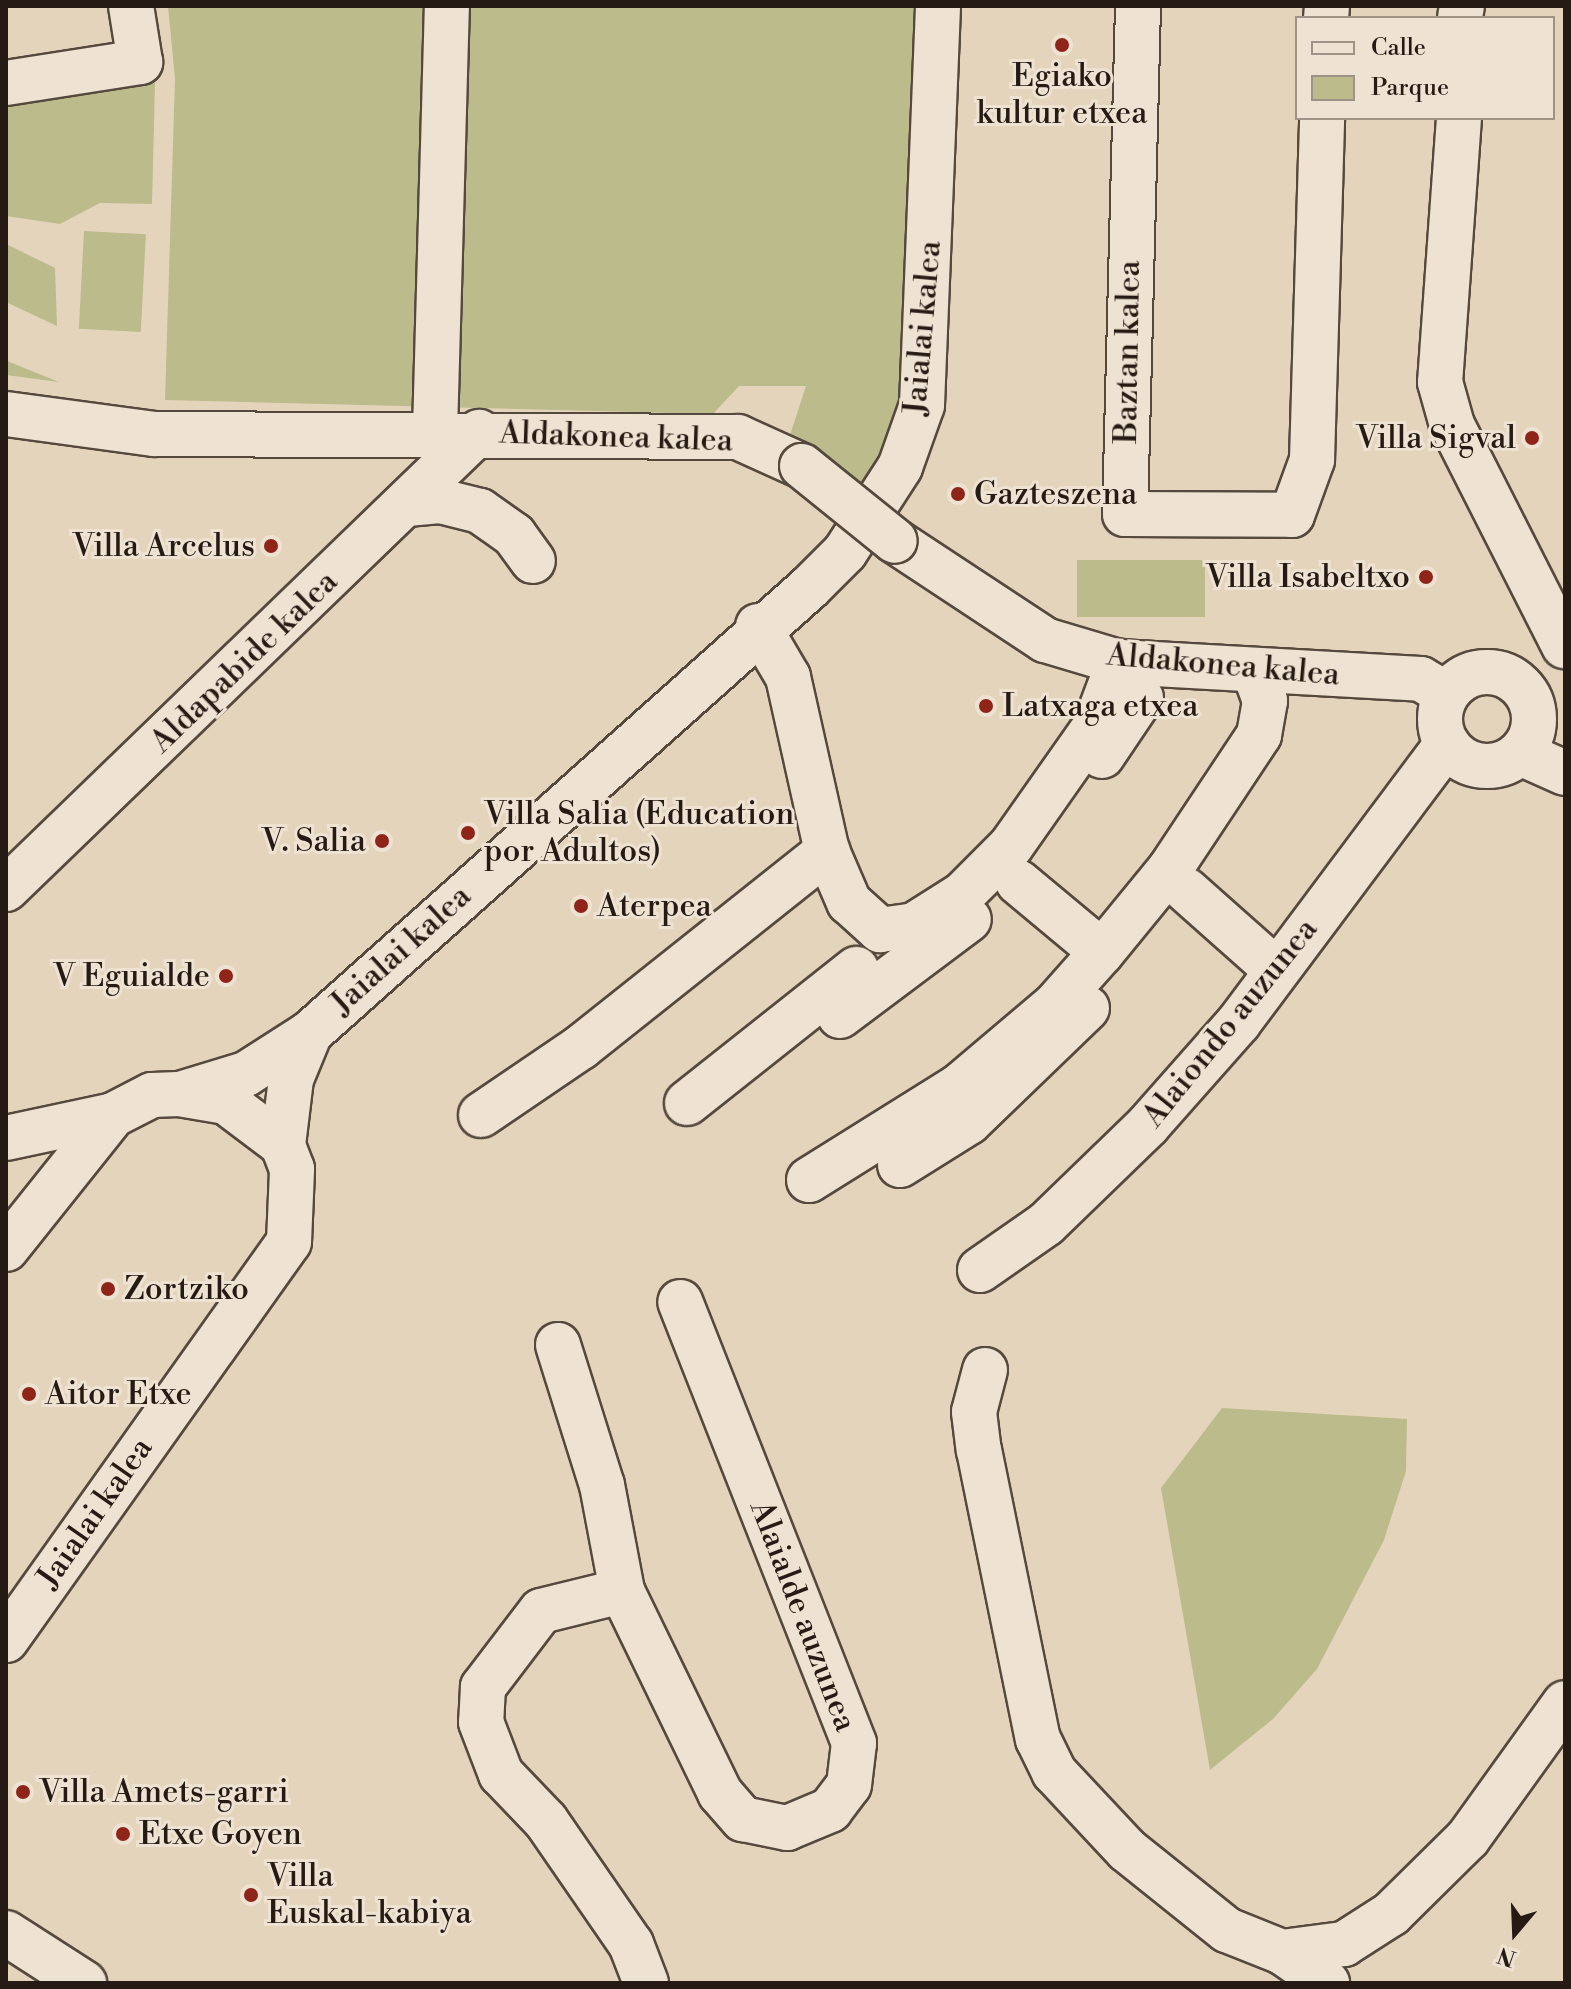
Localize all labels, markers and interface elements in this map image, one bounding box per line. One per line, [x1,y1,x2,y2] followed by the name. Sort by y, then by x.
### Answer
[1295,16,1555,120] legend
[1371,33,1426,63] text: Calle
[1053,36,1071,54] marker: Egiako kultur etxea
[977,58,1147,133] place label: Egiako kultur etxea
[1371,73,1449,103] text: Parque
[896,239,950,417] street label: Jaialai kalea
[1107,260,1149,444] street label: Baztan kalea
[498,414,734,460] street label: Aldakonea kalea
[1356,419,1516,457] place label: Villa Sigval
[1523,429,1541,447] marker: Villa Sigval
[974,475,1137,513] place label: Gazteszena
[949,485,967,503] marker: Gazteszena
[72,527,255,565] place label: Villa Arcelus
[262,537,280,555] marker: Villa Arcelus
[1206,558,1410,596] place label: Villa Isabeltxo
[142,563,346,761] street label: Aldapabide kalea
[1417,568,1435,586] marker: Villa Isabeltxo
[1105,636,1341,694] street label: Aldakonea kalea
[1002,687,1198,725] place label: Latxaga etxea
[977,697,995,715] marker: Latxaga etxea
[484,796,794,871] place label: Villa Salia (Education por Adultos)
[261,822,366,860] place label: V. Salia
[459,824,477,842] marker: Villa Salia (Education por Adultos)
[373,832,391,850] marker: V. Salia
[323,877,479,1023] street label: Jaialai kalea
[597,887,712,925] place label: Aterpea
[572,897,590,915] marker: Aterpea
[1134,911,1326,1135] street label: Alaiondo auzunea
[53,957,210,995] place label: V Eguialde
[217,967,235,985] marker: V Eguialde
[124,1270,249,1308] place label: Zortziko
[99,1280,117,1298] marker: Zortziko
[45,1375,192,1413] place label: Aitor Etxe
[20,1385,38,1403] marker: Aitor Etxe
[29,1430,161,1596] street label: Jaialai kalea
[741,1495,865,1737] street label: Alaialde auzunea
[39,1773,289,1811] place label: Villa Amets-garri
[14,1783,32,1801] marker: Villa Amets-garri
[139,1815,302,1853] place label: Etxe Goyen
[114,1825,132,1843] marker: Etxe Goyen
[267,1858,472,1933] place label: Villa Euskal-kabiya
[242,1886,260,1904] marker: Villa Euskal-kabiya
[1475,1893,1555,1973] north arrow
[1494,1941,1520,1972] text: N

